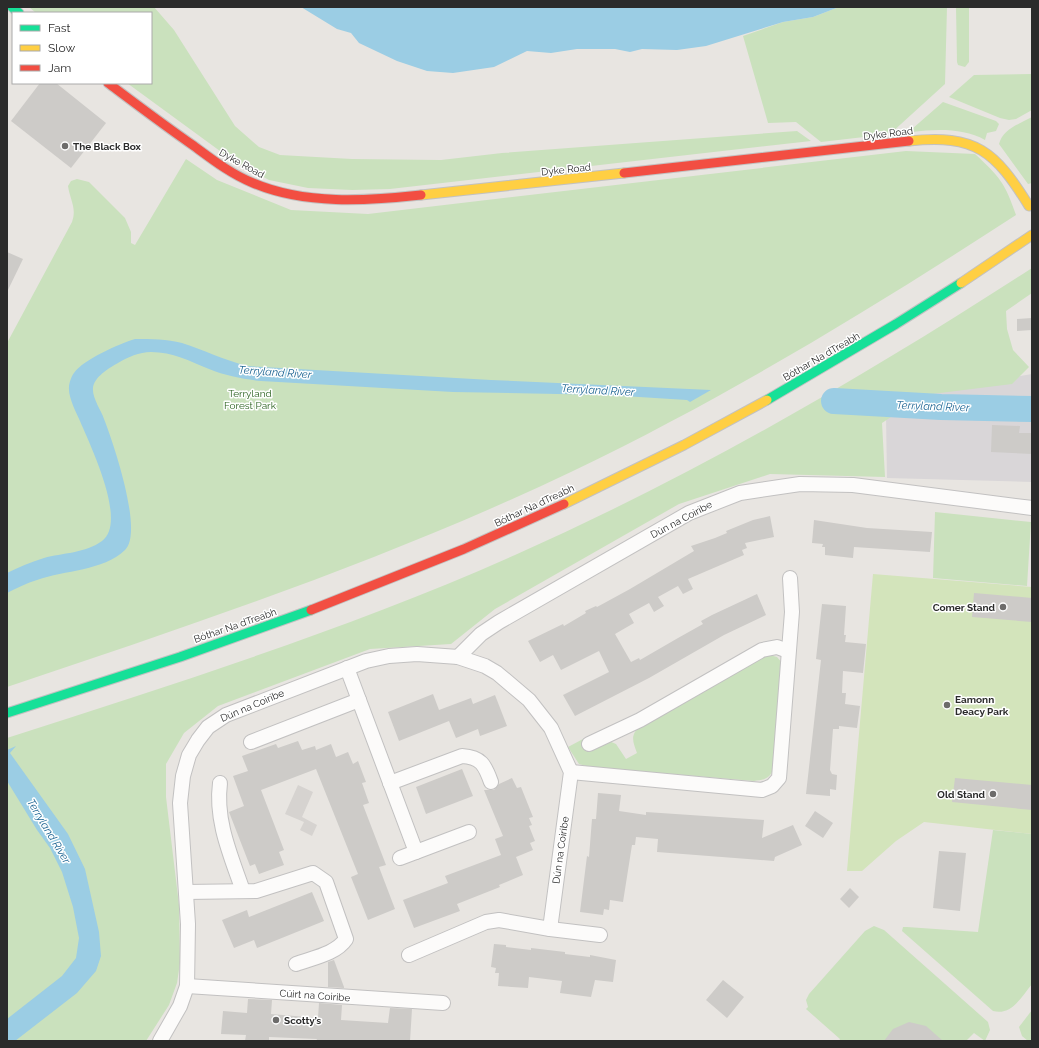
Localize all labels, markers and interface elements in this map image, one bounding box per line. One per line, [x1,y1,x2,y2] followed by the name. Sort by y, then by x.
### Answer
[12,12,152,84] legend
[48,21,71,35] text: Fast
[48,41,75,55] text: Slow
[48,61,71,75] text: Jam
[863,125,914,142] street label: Dyke Road
[60,141,70,151] marker: The Black Box
[73,141,142,152] place label: The Black Box
[217,147,266,180] street label: Dyke Road
[541,161,591,178] street label: Dyke Road
[781,330,862,383] street label: Bóthar Na dTreabh
[238,363,313,382] water label: Terryland River
[561,382,636,399] water label: Terryland River
[224,388,277,411] park label: Terryland Forest Park
[896,399,971,414] water label: Terryland River
[493,482,576,529] street label: Bóthar Na dTreabh
[649,499,714,540] street label: Dún na Coiribe
[933,602,996,613] place label: Comer Stand
[998,602,1008,612] marker: Comer Stand
[192,606,278,645] street label: Bóthar Na dTreabh
[219,687,286,724] street label: Dún na Coiribe
[955,694,1009,717] place label: Eamonn Deacy Park
[942,700,952,710] marker: Eamonn Deacy Park
[937,789,986,800] place label: Old Stand
[988,789,998,799] marker: Old Stand
[24,797,74,867] water label: Terryland River
[550,816,571,885] street label: Dún na Coiribe
[279,988,351,1003] street label: Cúirt na Coiribe
[271,1015,281,1025] marker: Scotty’s
[284,1015,321,1026] place label: Scotty’s

